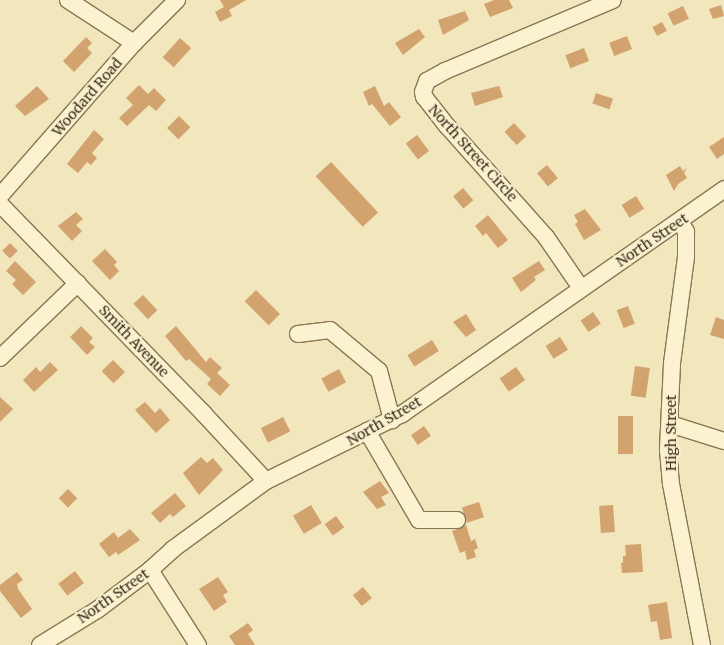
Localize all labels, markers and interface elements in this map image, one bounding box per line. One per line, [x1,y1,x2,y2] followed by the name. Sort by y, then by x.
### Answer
[48,54,126,140] street label: Woodard Road
[425,101,521,205] street label: North Street Circle
[613,210,691,270] street label: North Street
[96,302,172,380] street label: Smith Avenue
[344,393,424,449] street label: North Street
[663,395,679,471] street label: High Street
[74,565,152,627] street label: North Street

